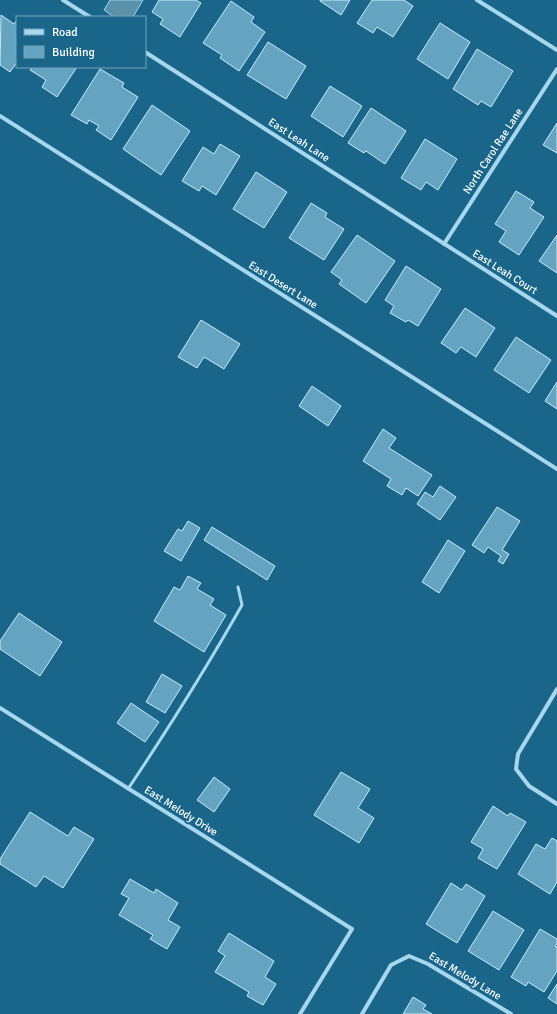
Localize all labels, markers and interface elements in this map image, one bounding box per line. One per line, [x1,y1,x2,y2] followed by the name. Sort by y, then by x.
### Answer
[16,16,146,68] legend
[52,25,78,40] text: Road
[52,45,95,60] text: Building
[460,106,526,196] street label: North Carol Rae Lane
[266,115,332,165] street label: East Leah Lane
[470,247,540,297] street label: East Leah Court
[246,259,320,311] street label: East Desert Lane
[142,783,220,839] street label: East Melody Drive
[426,949,504,1003] street label: East Melody Lane

